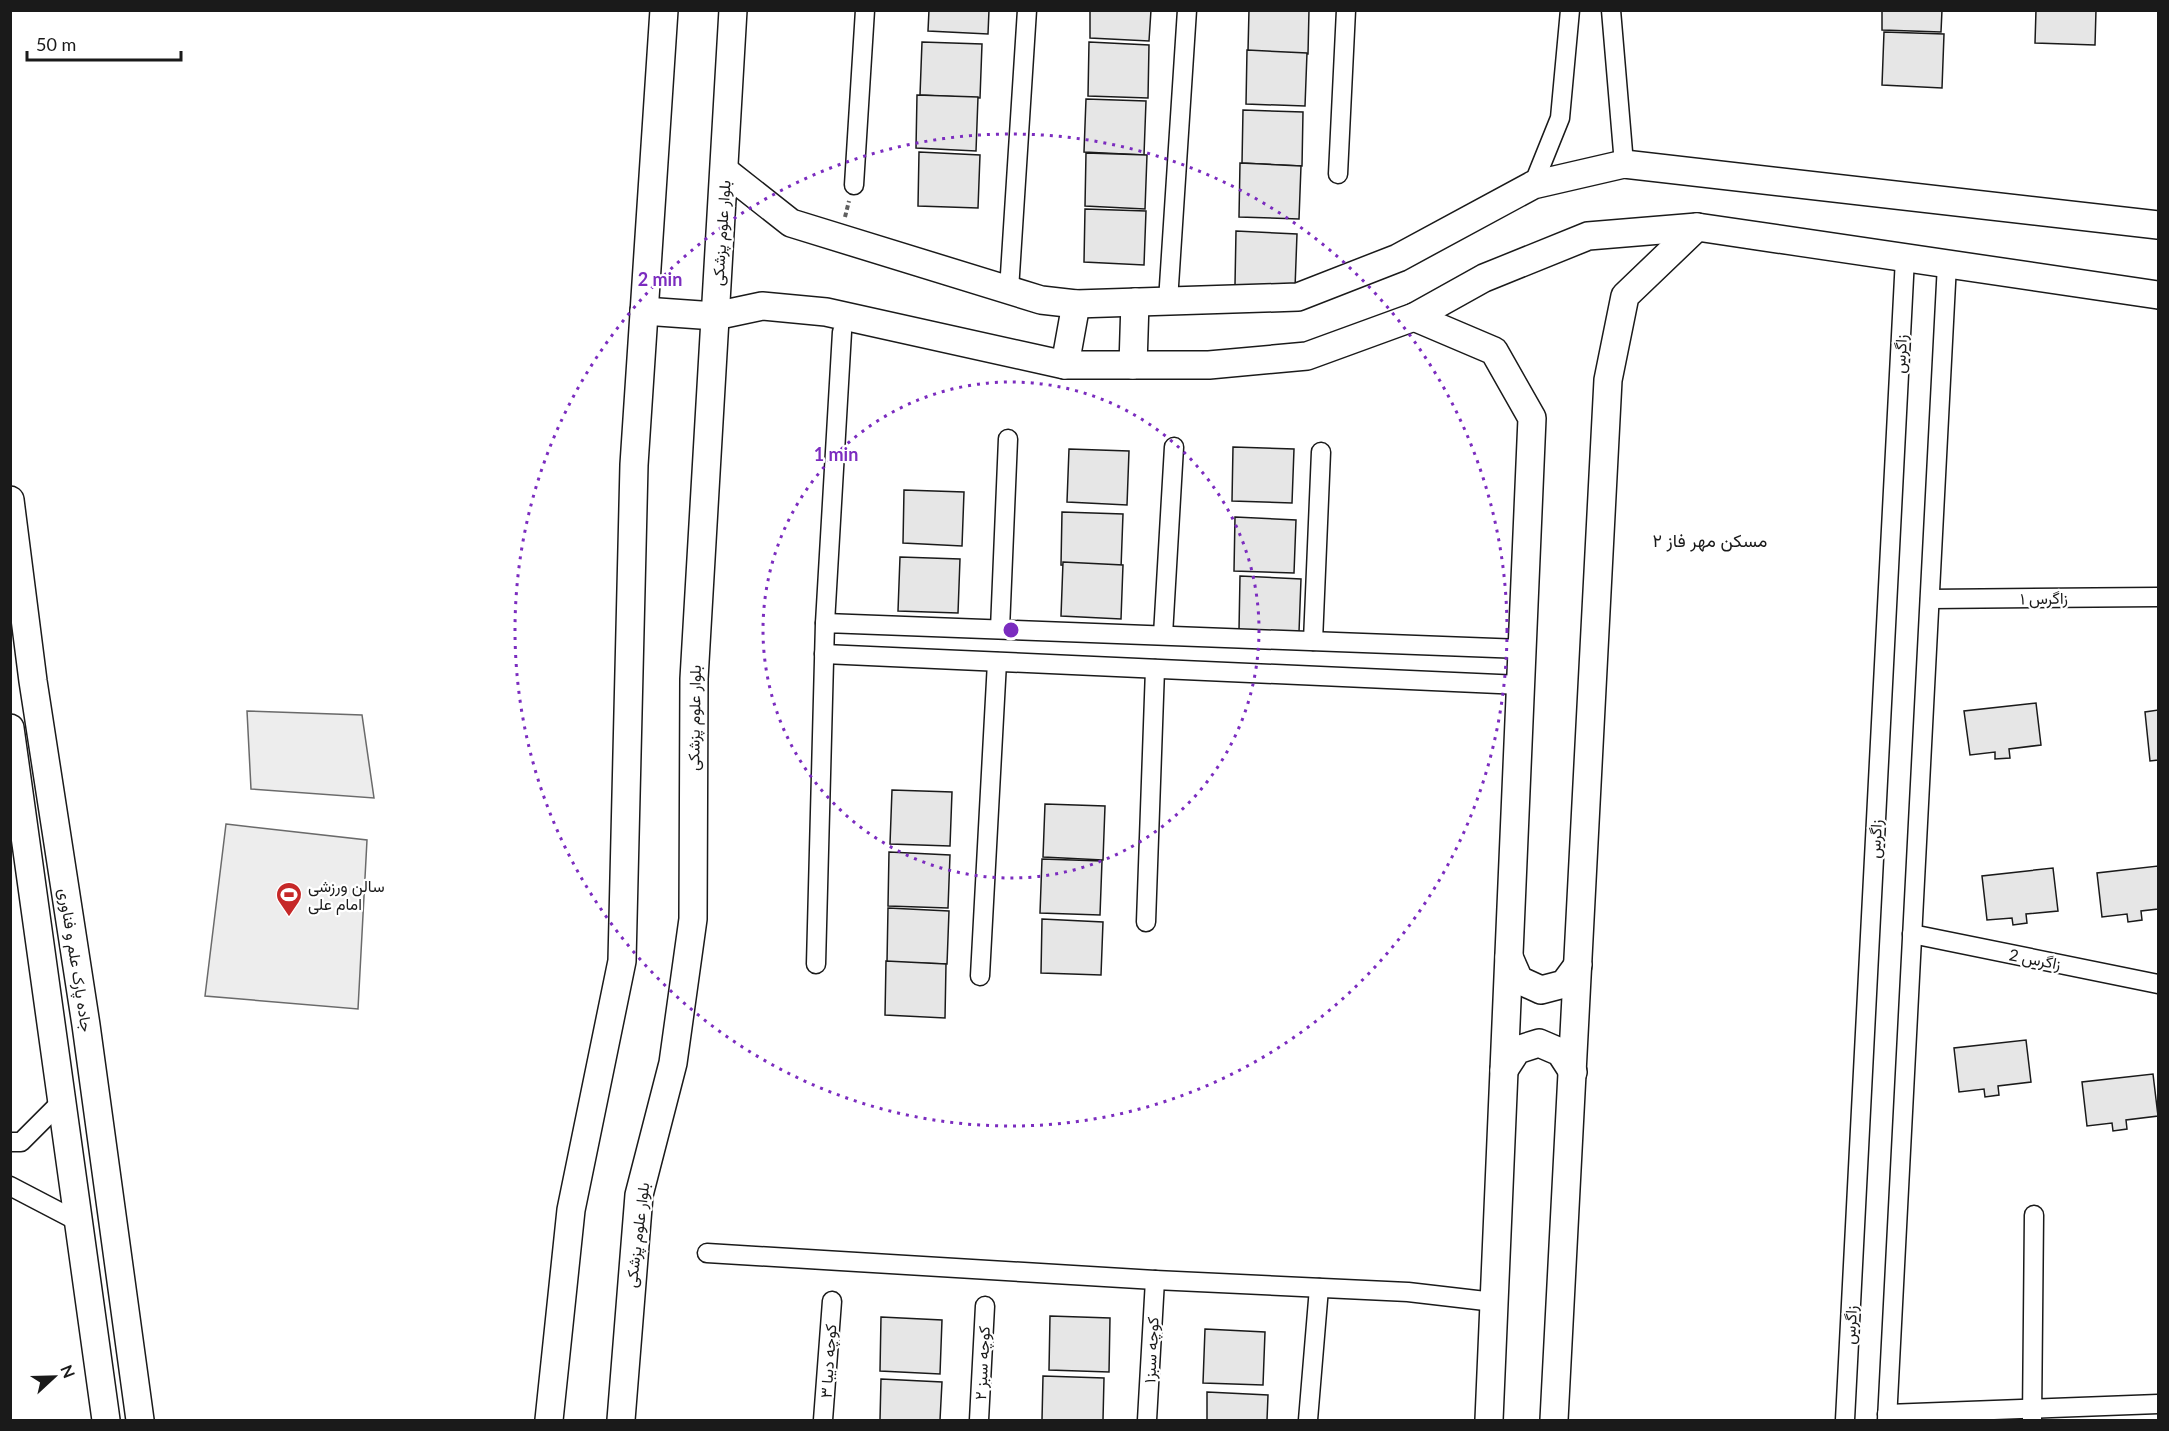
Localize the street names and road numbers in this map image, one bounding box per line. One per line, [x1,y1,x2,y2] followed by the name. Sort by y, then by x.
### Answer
[707,179,737,287] street label: بلوار علوم پزشکی
[1889,334,1912,374] street label: زاگرس
[2020,588,2068,609] street label: زاگرس ۱
[683,665,707,771] street label: بلوار علوم پزشکی
[1864,819,1887,859] street label: زاگرس
[53,887,97,1034] street label: جاده پارک علم و فناوری
[2007,944,2063,975] street label: زاگرس 2
[621,1181,655,1289] street label: بلوار علوم پزشکی
[1839,1305,1862,1345] street label: زاگرس
[1139,1316,1165,1384] street label: کوچه سبز۱
[815,1323,843,1399] street label: کوچه دیبا ۳
[970,1325,996,1401] street label: کوچه سبز ۲

